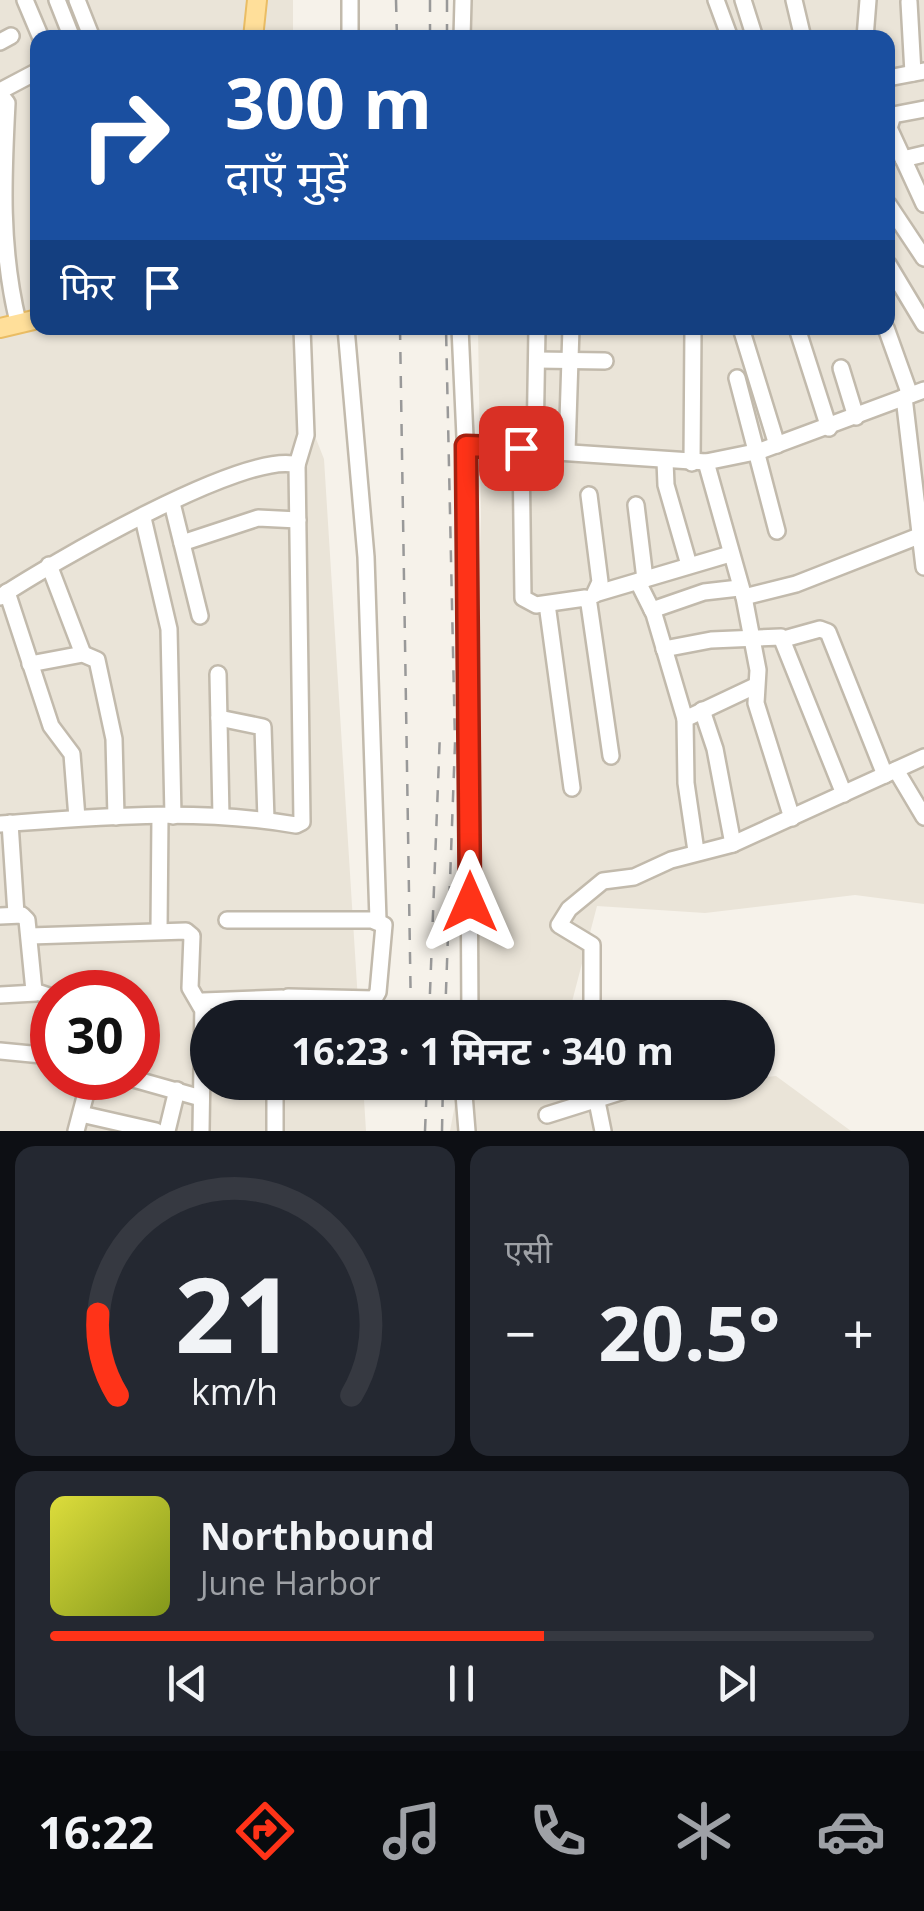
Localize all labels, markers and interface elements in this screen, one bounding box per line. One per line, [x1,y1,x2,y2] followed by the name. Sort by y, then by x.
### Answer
[225,54,432,150] text: 300 m
[60,70,190,200] icon: right
[225,145,348,206] text: दाएँ मुड़ें
[60,259,115,311] text: फिर
[135,260,190,315] icon: arrive
[479,406,564,491] pin
[494,421,549,476] icon: arrive
[418,850,522,954] position arrow
[30,970,160,1100] speed limit sign: 30
[291,1024,674,1076] text: 16:23 · 1 मिनट · 340 m
[505,1229,552,1272] text: एसी
[175,1242,294,1383] text: 21
[598,1281,780,1383] text: 20.5°
[505,1295,536,1370] text: −
[843,1295,874,1370] text: +
[191,1367,278,1415] text: km/h
[200,1509,435,1561] text: Northbound
[200,1561,380,1604] text: June Harbor
[160,1656,215,1711] icon: previous
[434,1656,489,1711] icon: pause
[709,1656,764,1711] icon: next
[230,1796,300,1866] icon: directions
[377,1796,447,1866] icon: music
[523,1796,593,1866] icon: phone
[669,1796,739,1866] icon: climate
[816,1796,886,1866] icon: car
[38,1801,154,1862] text: 16:22

